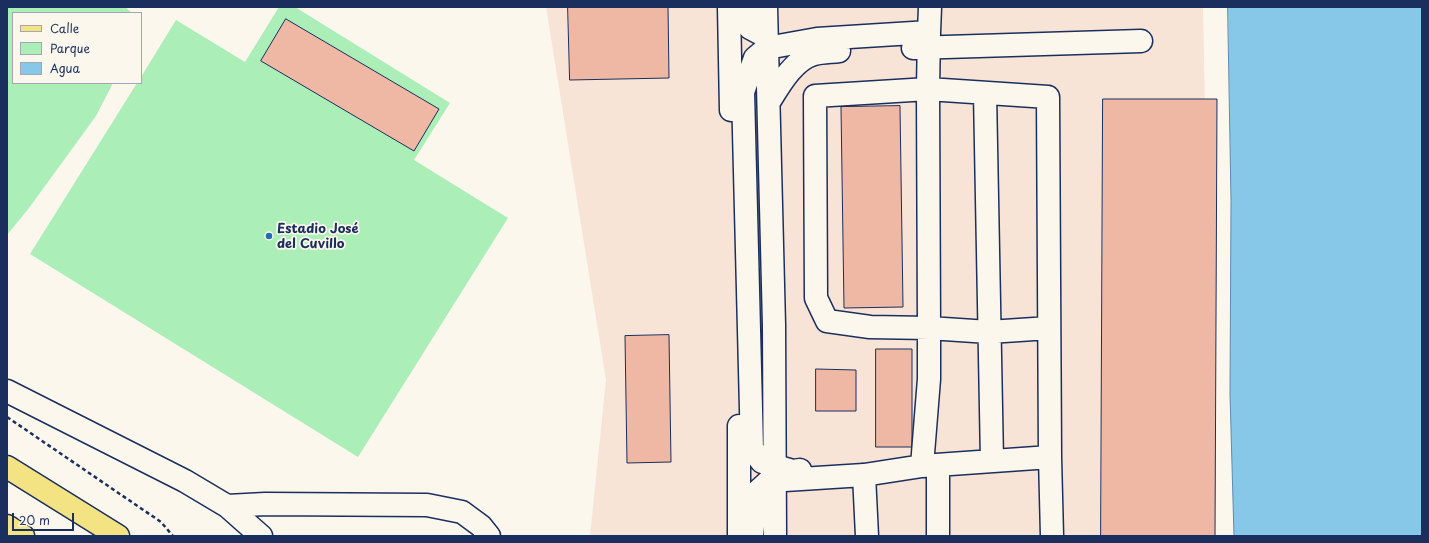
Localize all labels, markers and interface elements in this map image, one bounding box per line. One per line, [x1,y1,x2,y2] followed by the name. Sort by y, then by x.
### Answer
[12,12,142,84] legend
[50,19,79,37] text: Calle
[50,39,90,57] text: Parque
[50,59,80,77] text: Agua
[277,221,359,252] place label: Estadio José del Cuvillo
[264,231,274,241] marker: Estadio José del Cuvillo
[14,505,76,531] scale bar
[19,511,50,529] text: 20 m

